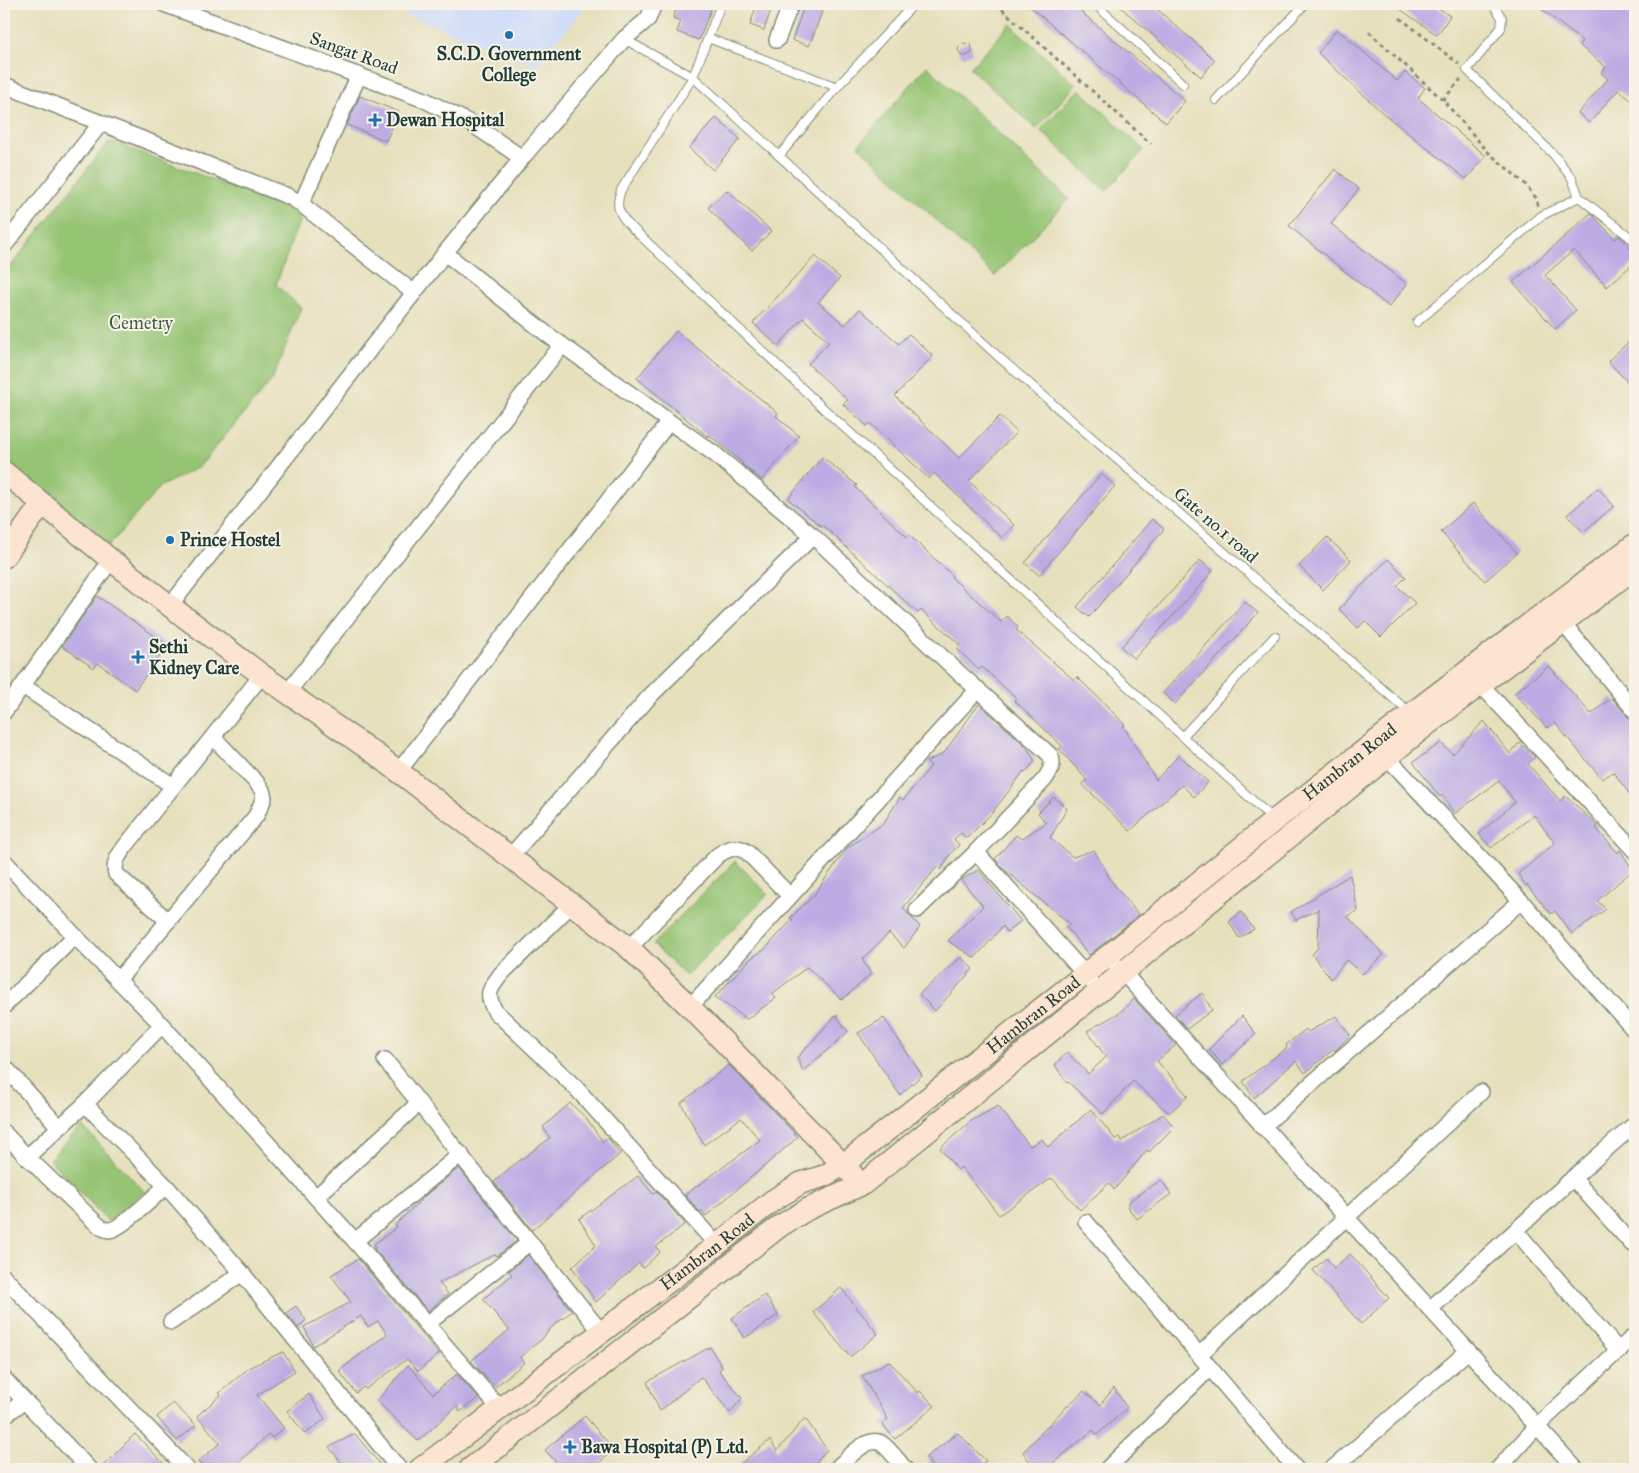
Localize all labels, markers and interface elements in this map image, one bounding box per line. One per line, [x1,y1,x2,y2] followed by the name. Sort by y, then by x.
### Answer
[307,27,401,80] street label: Sangat Road
[503,29,515,41] marker: S.C.D. Government College
[437,43,582,87] place label: S.C.D. Government College
[386,109,506,132] place label: Dewan Hospital
[368,113,382,127] marker: Dewan Hospital
[109,312,174,334] park label: Cemetry
[1169,482,1263,568] street label: Gate no.1 road
[180,529,282,551] place label: Prince Hostel
[164,534,176,546] marker: Prince Hostel
[149,636,240,680] place label: Sethi Kidney Care
[131,650,145,664] marker: Sethi Kidney Care
[1298,718,1401,805] street label: Hambran Road
[982,971,1085,1059] street label: Hambran Road
[656,1209,759,1295] street label: Hambran Road
[581,1436,748,1459] place label: Bawa Hospital (P) Ltd.
[563,1440,577,1454] marker: Bawa Hospital (P) Ltd.

